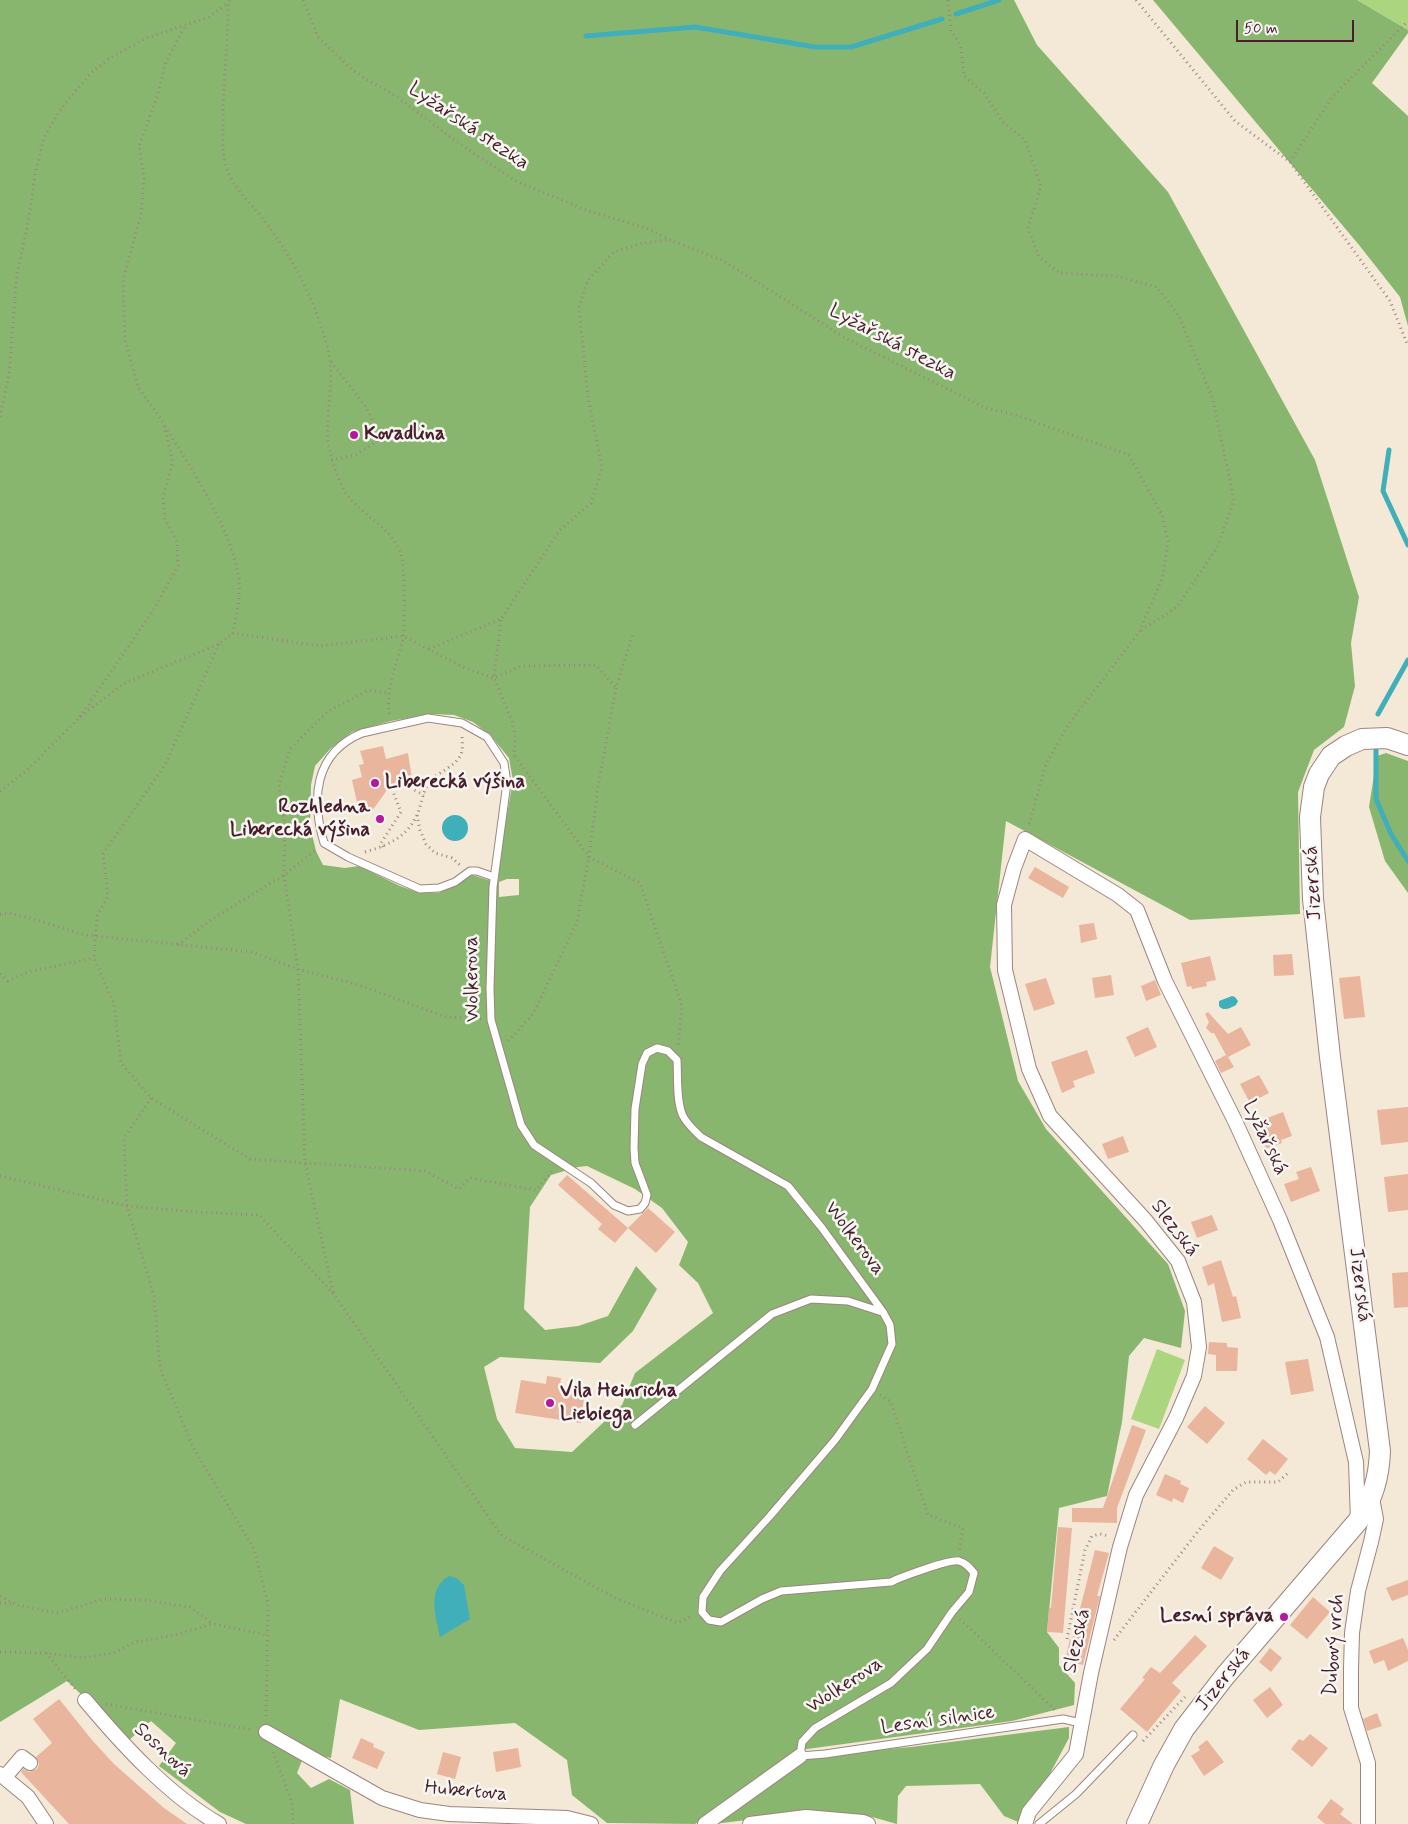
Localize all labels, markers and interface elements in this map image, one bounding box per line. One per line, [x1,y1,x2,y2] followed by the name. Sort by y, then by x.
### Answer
[1238,10,1356,42] scale bar
[1244,19,1278,39] text: 50 m
[403,78,533,176] street label: Lyžařská stezka
[824,299,960,387] street label: Lyžařská stezka
[364,423,445,447] place label: Kovadlina
[348,429,360,441] marker: Kovadlina
[385,771,525,795] place label: Liberecká výšina
[369,777,381,789] marker: Liberecká výšina
[230,796,370,843] place label: Rozhledna Liberecká výšina
[374,813,386,825] marker: Rozhledna Liberecká výšina
[1300,845,1328,921] street label: Jizerská
[460,936,486,1022] street label: Wolkerova
[1236,1097,1292,1179] street label: Lyžařská
[1145,1196,1203,1262] street label: Slezská
[819,1197,889,1281] street label: Wolkerova
[1343,1246,1375,1324] street label: Jizerská
[560,1380,677,1427] place label: Vila Heinricha Liebiega
[544,1397,556,1409] marker: Vila Heinricha Liebiega
[1319,1593,1351,1697] street label: Dubový vrch
[1160,1605,1274,1629] place label: Lesní správa
[1059,1606,1097,1676] street label: Slezská
[1278,1611,1290,1623] marker: Lesní správa
[1191,1643,1257,1717] street label: Jizerská
[802,1653,888,1719] street label: Wolkerova
[879,1701,997,1741] street label: Lesní silnice
[128,1718,196,1784] street label: Sosnová
[424,1776,508,1808] street label: Hubertova

